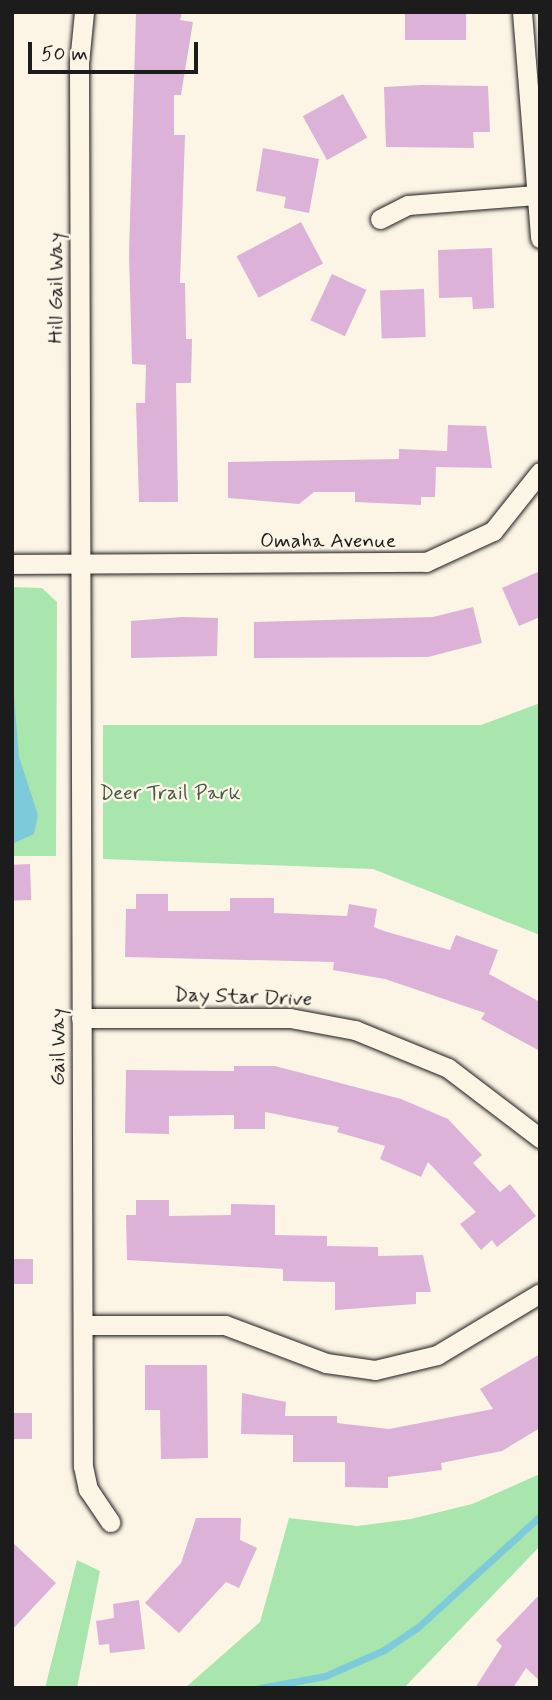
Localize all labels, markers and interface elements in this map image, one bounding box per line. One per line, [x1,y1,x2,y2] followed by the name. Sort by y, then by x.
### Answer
[32,28,201,72] scale bar
[41,40,88,68] text: 50 m
[43,231,69,345] street label: Hill Gail Way
[260,528,396,554] street label: Omaha Avenue
[103,780,237,806] park label: Deer Trail Park
[176,982,310,1012] street label: Day Star Drive
[45,1007,71,1087] street label: Gail Way

